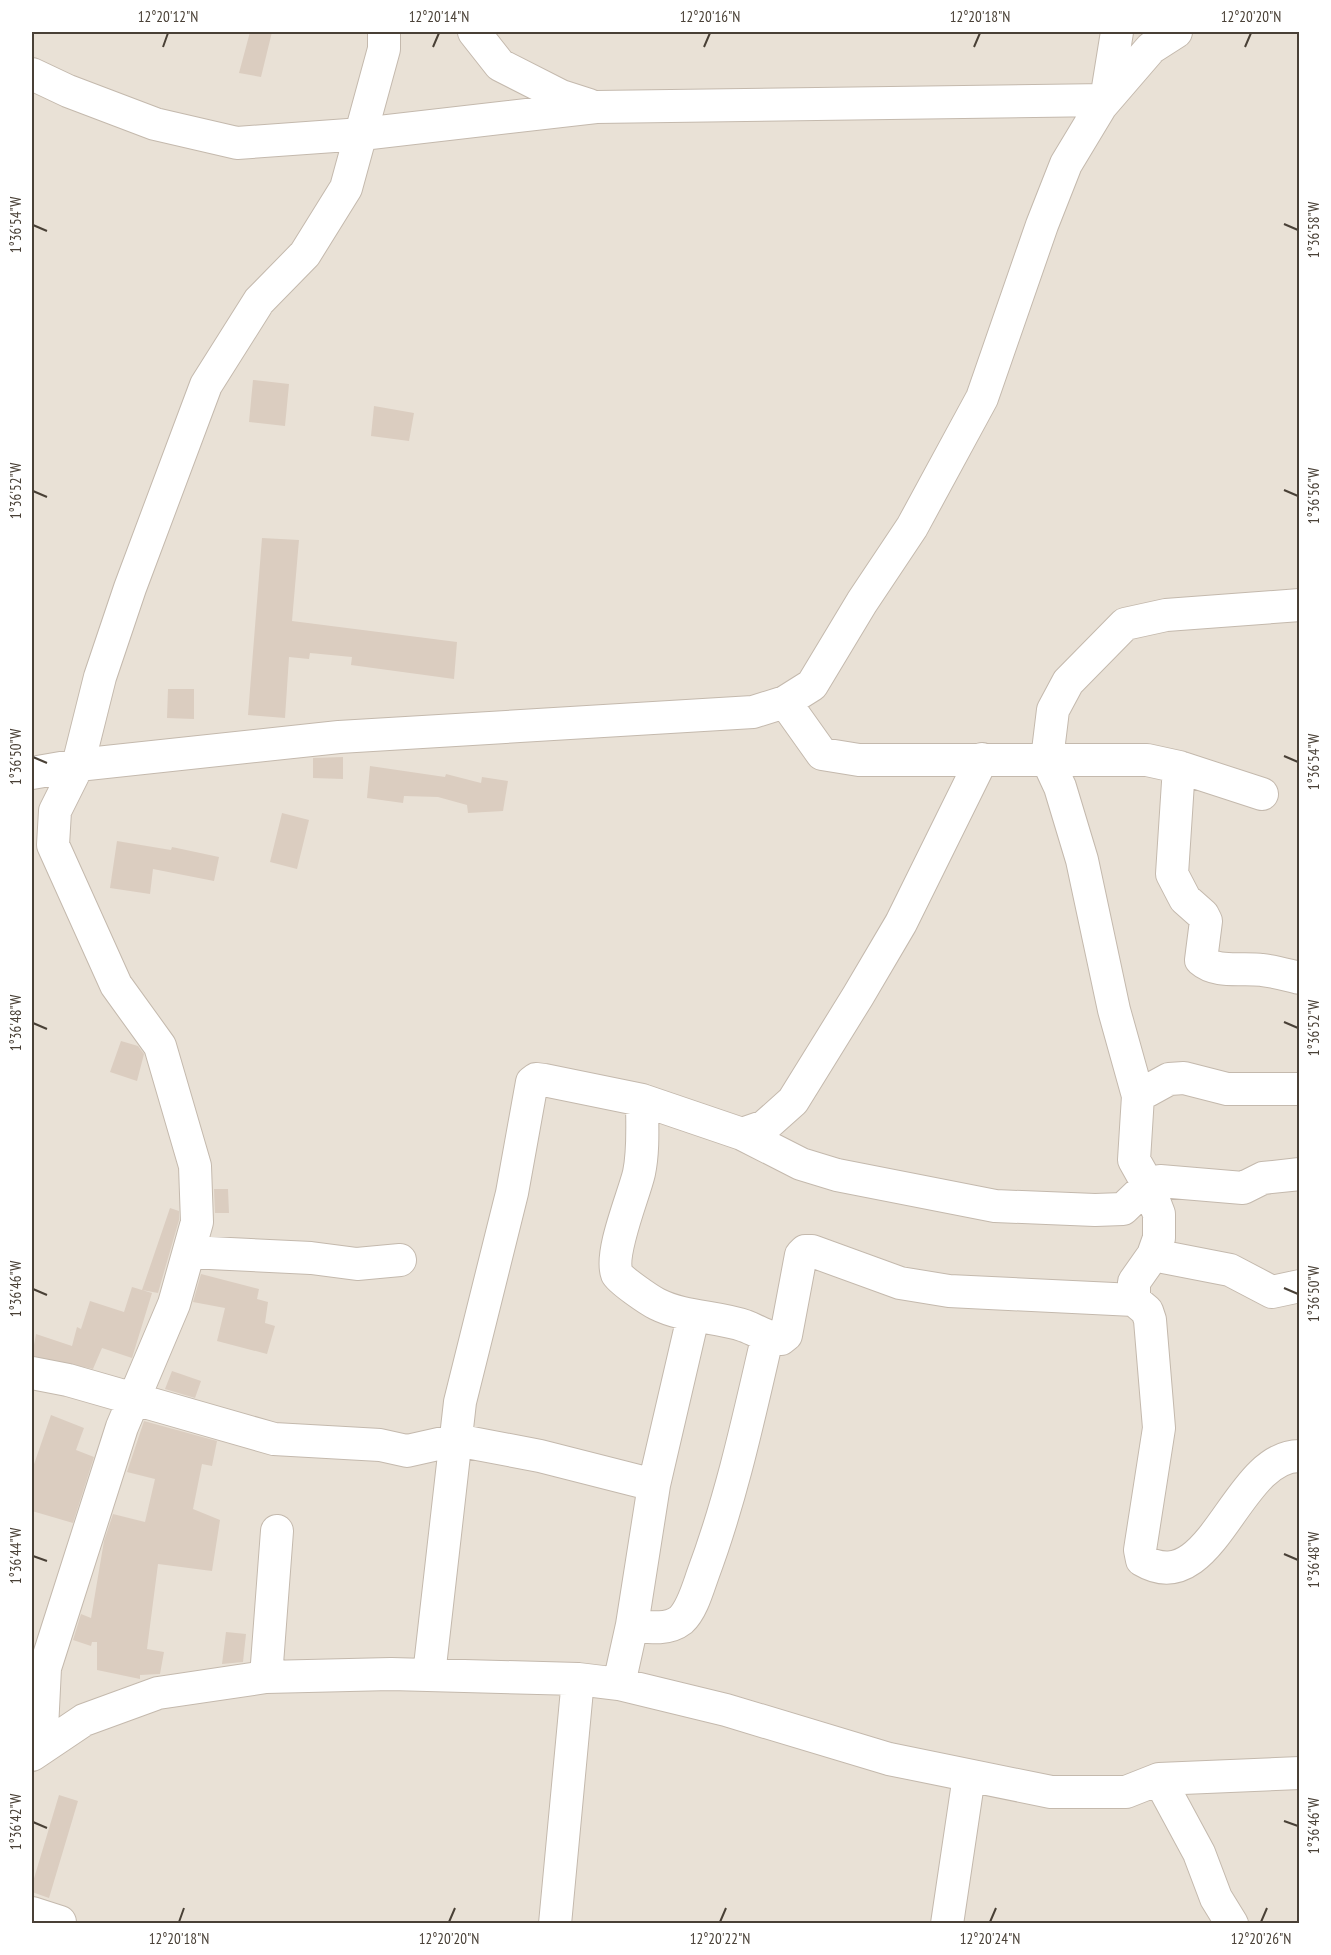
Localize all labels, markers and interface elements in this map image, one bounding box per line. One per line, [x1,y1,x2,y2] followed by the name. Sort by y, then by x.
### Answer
[138,7,198,26] text: 12°20'12"N
[409,7,469,26] text: 12°20'14"N
[680,7,740,26] text: 12°20'16"N
[950,7,1010,26] text: 12°20'18"N
[1221,7,1281,26] text: 12°20'20"N
[6,197,25,253] text: 1°36'54"W
[1304,202,1323,258] text: 1°36'58"W
[6,463,25,519] text: 1°36'52"W
[1304,468,1323,524] text: 1°36'56"W
[6,729,25,785] text: 1°36'50"W
[1304,734,1323,790] text: 1°36'54"W
[6,995,25,1051] text: 1°36'48"W
[1304,1000,1323,1056] text: 1°36'52"W
[6,1261,25,1317] text: 1°36'46"W
[1304,1266,1323,1322] text: 1°36'50"W
[6,1528,25,1584] text: 1°36'44"W
[1304,1532,1323,1588] text: 1°36'48"W
[6,1794,25,1850] text: 1°36'42"W
[1304,1798,1323,1854] text: 1°36'46"W
[149,1929,209,1948] text: 12°20'18"N
[419,1929,479,1948] text: 12°20'20"N
[690,1929,750,1948] text: 12°20'22"N
[960,1929,1020,1948] text: 12°20'24"N
[1231,1929,1291,1948] text: 12°20'26"N

